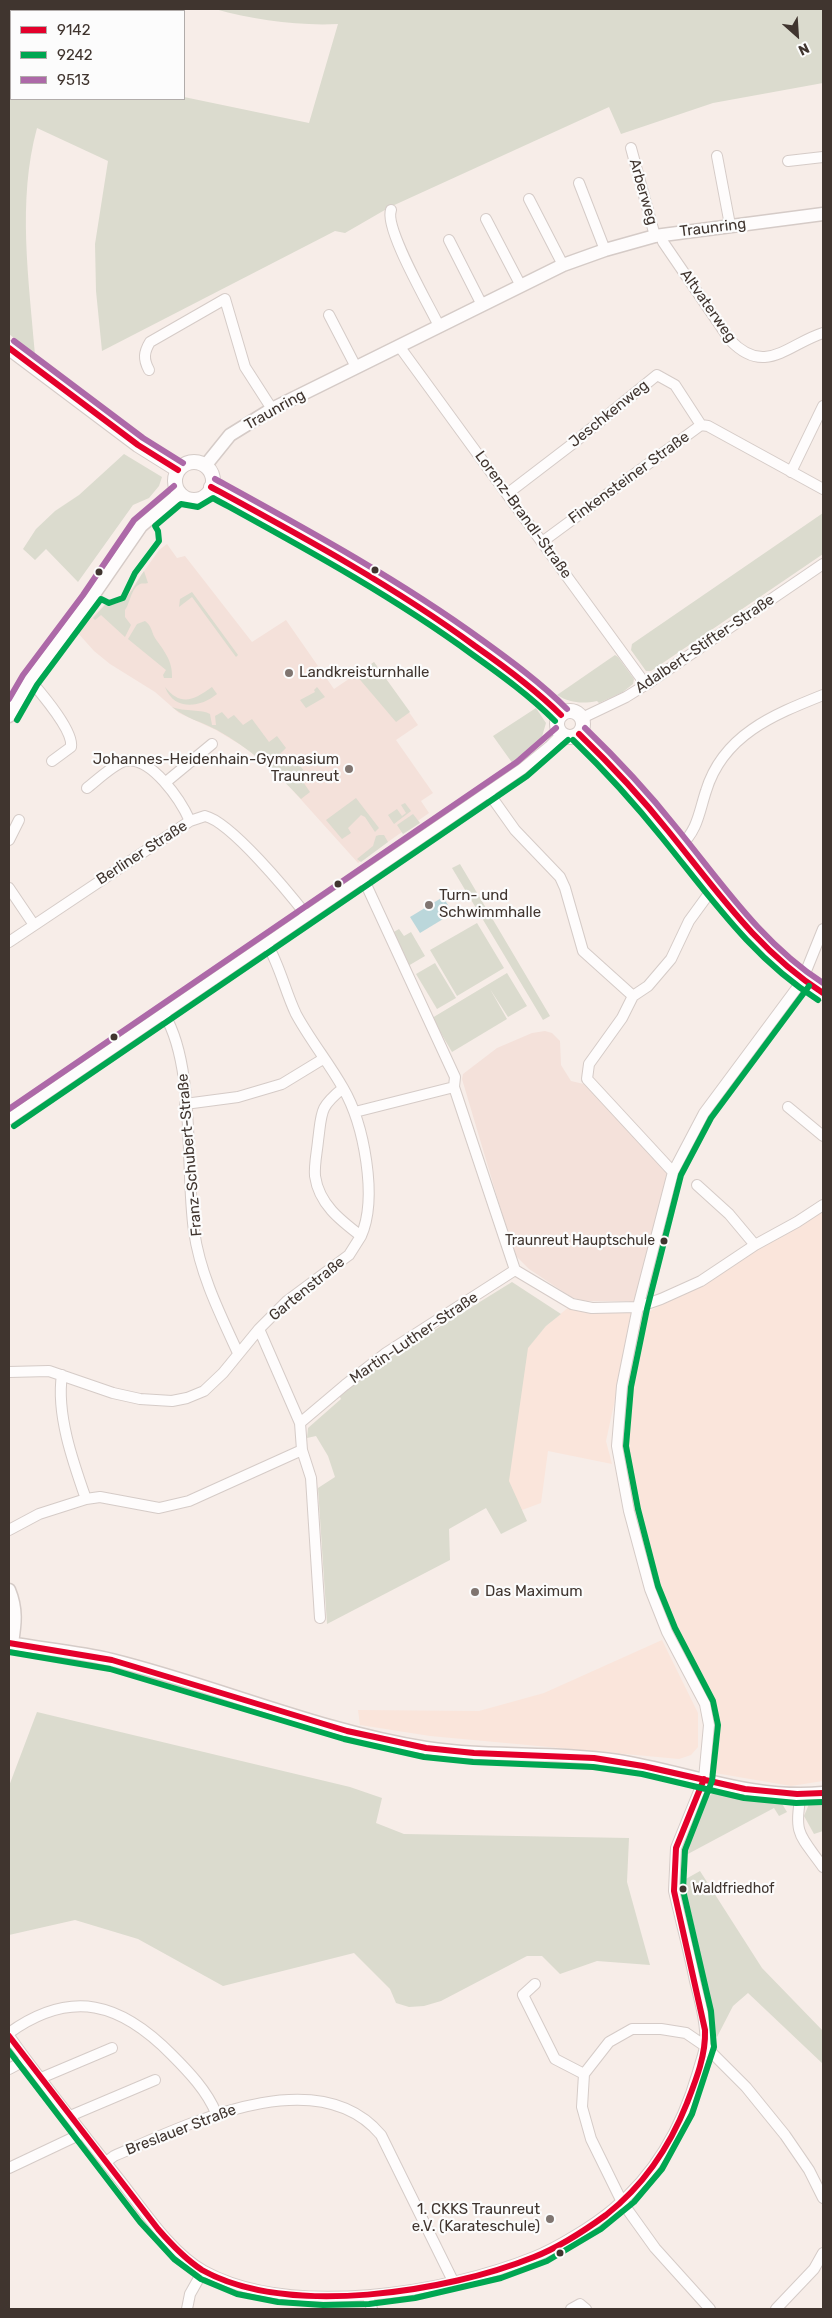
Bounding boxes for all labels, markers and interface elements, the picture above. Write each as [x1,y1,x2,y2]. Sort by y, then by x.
legend [10,10,185,100]
north arrow [772,10,822,60]
text: 9142 [57,21,90,39]
text: N [796,39,812,59]
text: 9242 [57,46,93,64]
text: 9513 [57,71,90,89]
street label: Arberweg [625,157,661,227]
street label: Traunring [679,215,747,241]
street label: Altvaterweg [676,266,740,346]
street label: Jeschkenweg [566,377,652,451]
street label: Traunring [241,386,309,434]
street label: Finkensteiner Straße [565,428,693,528]
street label: Lorenz-Brandl-Straße [471,448,575,582]
unlabelled marker [370,565,380,575]
unlabelled marker [94,567,104,577]
street label: Adalbert-Stifter-Straße [632,591,778,697]
place label: Landkreisturnhalle [299,664,429,682]
marker: Landkreisturnhalle [283,667,295,679]
place label: Johannes-Heidenhain-Gymnasium Traunreut [93,751,339,786]
marker: Johannes-Heidenhain-Gymnasium Traunreut [343,763,355,775]
street label: Berliner Straße [93,817,191,889]
unlabelled marker [333,879,343,889]
place label: Turn- und Schwimmhalle [439,887,541,922]
marker: Turn- und Schwimmhalle [423,899,435,911]
unlabelled marker [109,1032,119,1042]
street label: Franz-Schubert-Straße [174,1073,206,1237]
place label: Traunreut Hauptschule [505,1233,655,1249]
marker: Traunreut Hauptschule [659,1236,669,1246]
street label: Gartenstraße [266,1253,348,1325]
street label: Martin-Luther-Straße [347,1288,481,1388]
place label: Das Maximum [485,1583,583,1601]
marker: Das Maximum [469,1586,481,1598]
place label: Waldfriedhof [692,1881,774,1897]
marker: Waldfriedhof [678,1884,688,1894]
street label: Breslauer Straße [123,2101,239,2159]
place label: 1. CKKS Traunreut e.V. (Karateschule) [412,2201,540,2236]
marker: 1. CKKS Traunreut e.V. (Karateschule) [544,2213,556,2225]
unlabelled marker [555,2248,565,2258]

